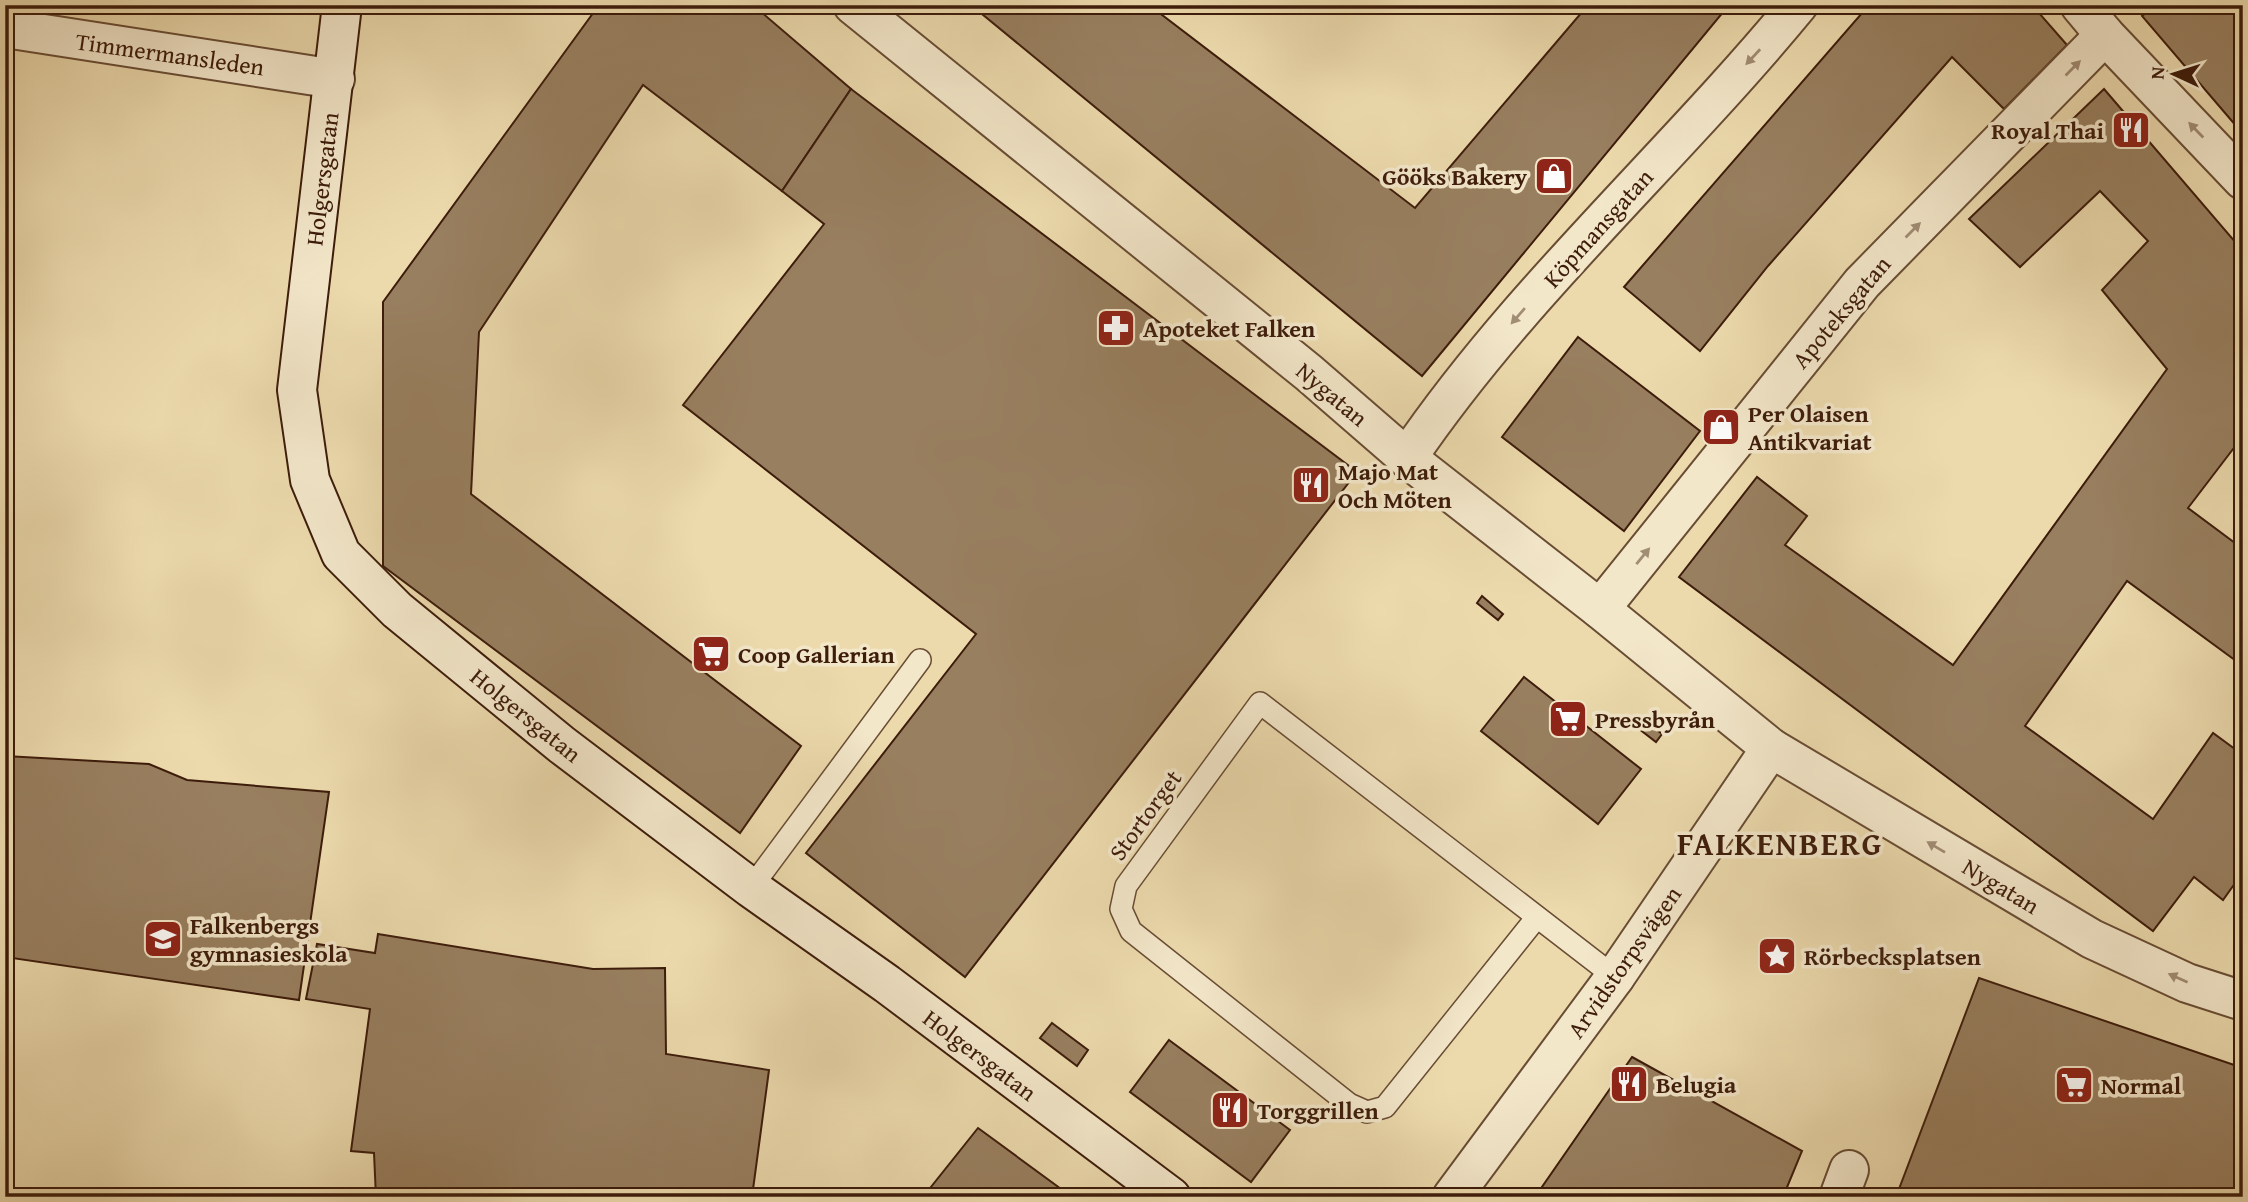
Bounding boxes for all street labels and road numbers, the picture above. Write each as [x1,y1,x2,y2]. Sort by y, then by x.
street label: Timmermansleden [73,23,267,85]
street label: Holgersgatan [296,110,348,248]
street label: Köpmansgatan [1535,160,1662,295]
street label: Apoteksgatan [1783,248,1899,376]
street label: Nygatan [1288,354,1376,435]
street label: Holgersgatan [463,659,590,771]
street label: Stortorget [1100,762,1190,868]
street label: Nygatan [1956,849,2047,923]
street label: Arvidstorpsvägen [1558,878,1690,1045]
street label: Holgersgatan [916,1001,1045,1110]

